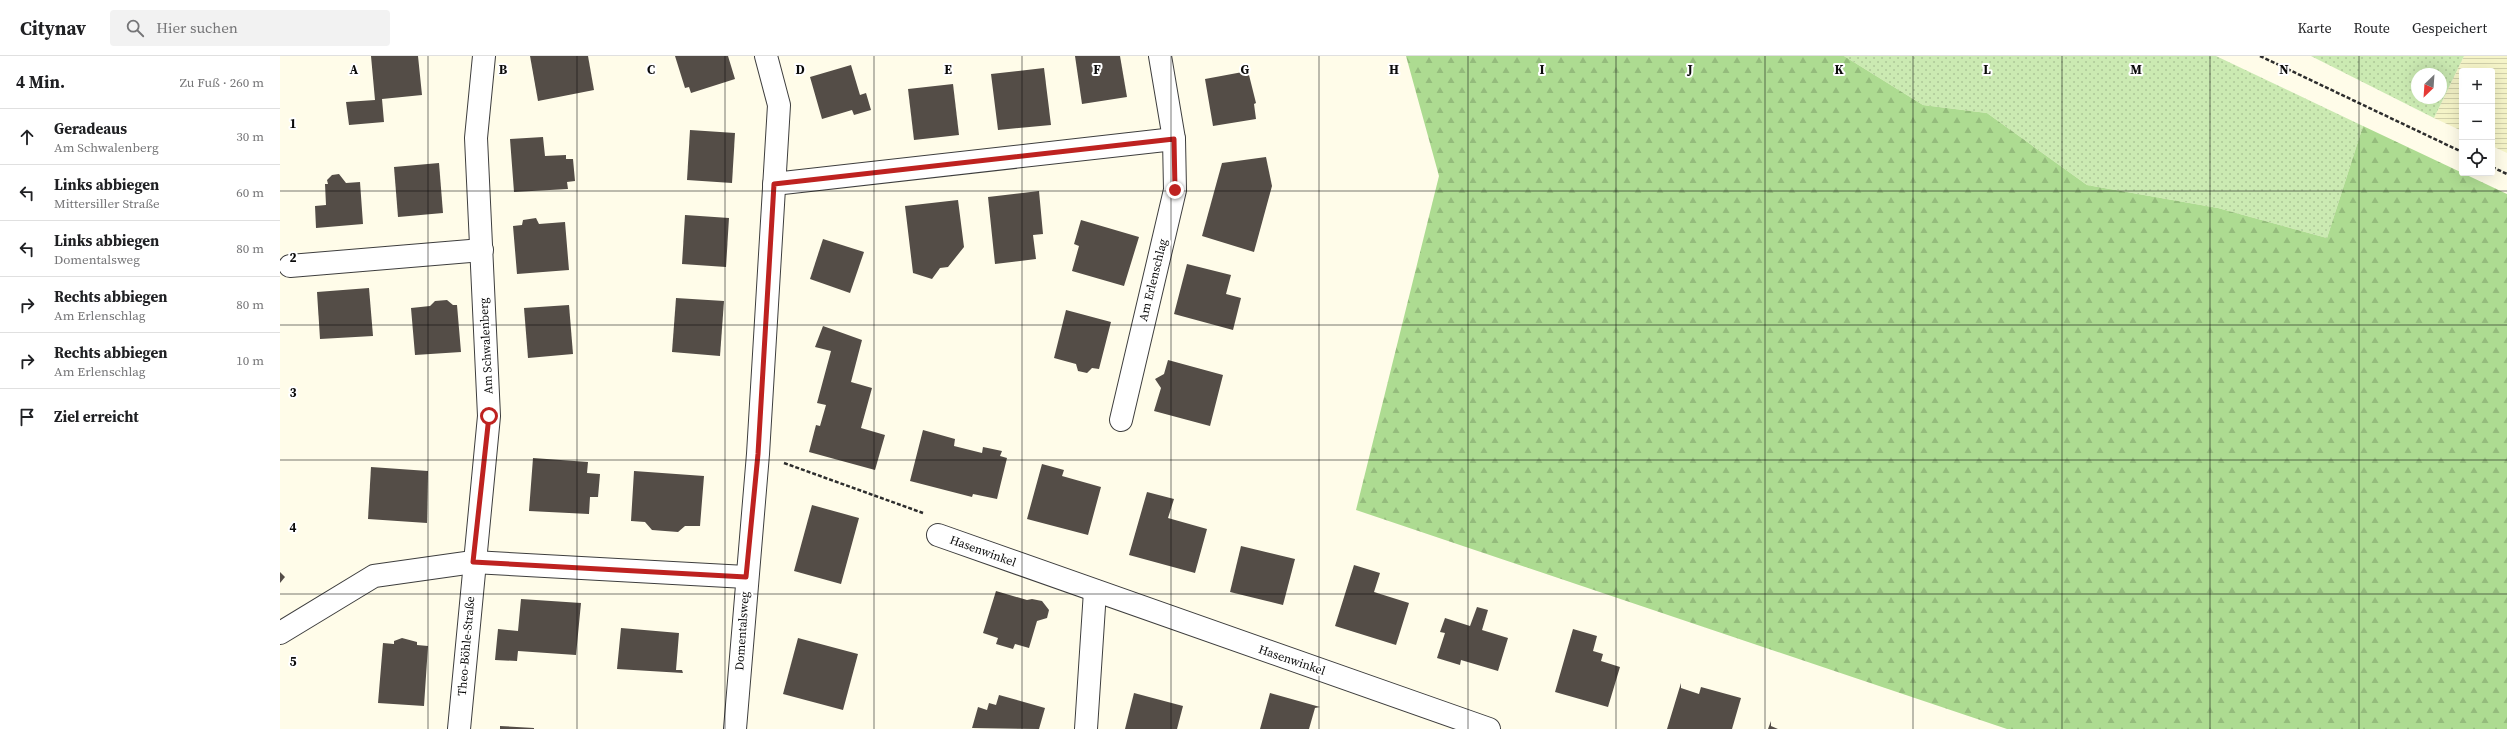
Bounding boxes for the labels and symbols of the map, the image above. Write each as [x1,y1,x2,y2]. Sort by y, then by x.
text: A [350,61,359,78]
text: B [499,61,508,78]
text: C [647,61,655,78]
text: D [795,61,805,78]
text: E [944,61,952,78]
text: F [1093,61,1101,78]
text: G [1241,61,1250,78]
text: H [1389,61,1399,78]
text: I [1539,61,1545,78]
text: J [1686,61,1693,78]
text: K [1834,61,1844,78]
text: L [1983,61,1991,78]
text: M [2130,61,2142,78]
text: N [2279,61,2289,78]
north arrow [2411,68,2447,104]
text: 1 [289,115,297,132]
route end [1166,181,1184,199]
street label: Am Erlenschlag [1135,237,1171,323]
text: 2 [289,249,297,266]
street label: Am Schwalenberg [475,297,497,395]
text: 3 [289,384,297,401]
route start [480,407,498,425]
text: 4 [289,519,297,536]
street label: Hasenwinkel [948,532,1019,571]
street label: Domentalsweg [731,591,753,671]
street label: Theo-Böhle-Straße [454,595,478,697]
street label: Hasenwinkel [1257,641,1328,679]
text: 5 [289,653,297,670]

